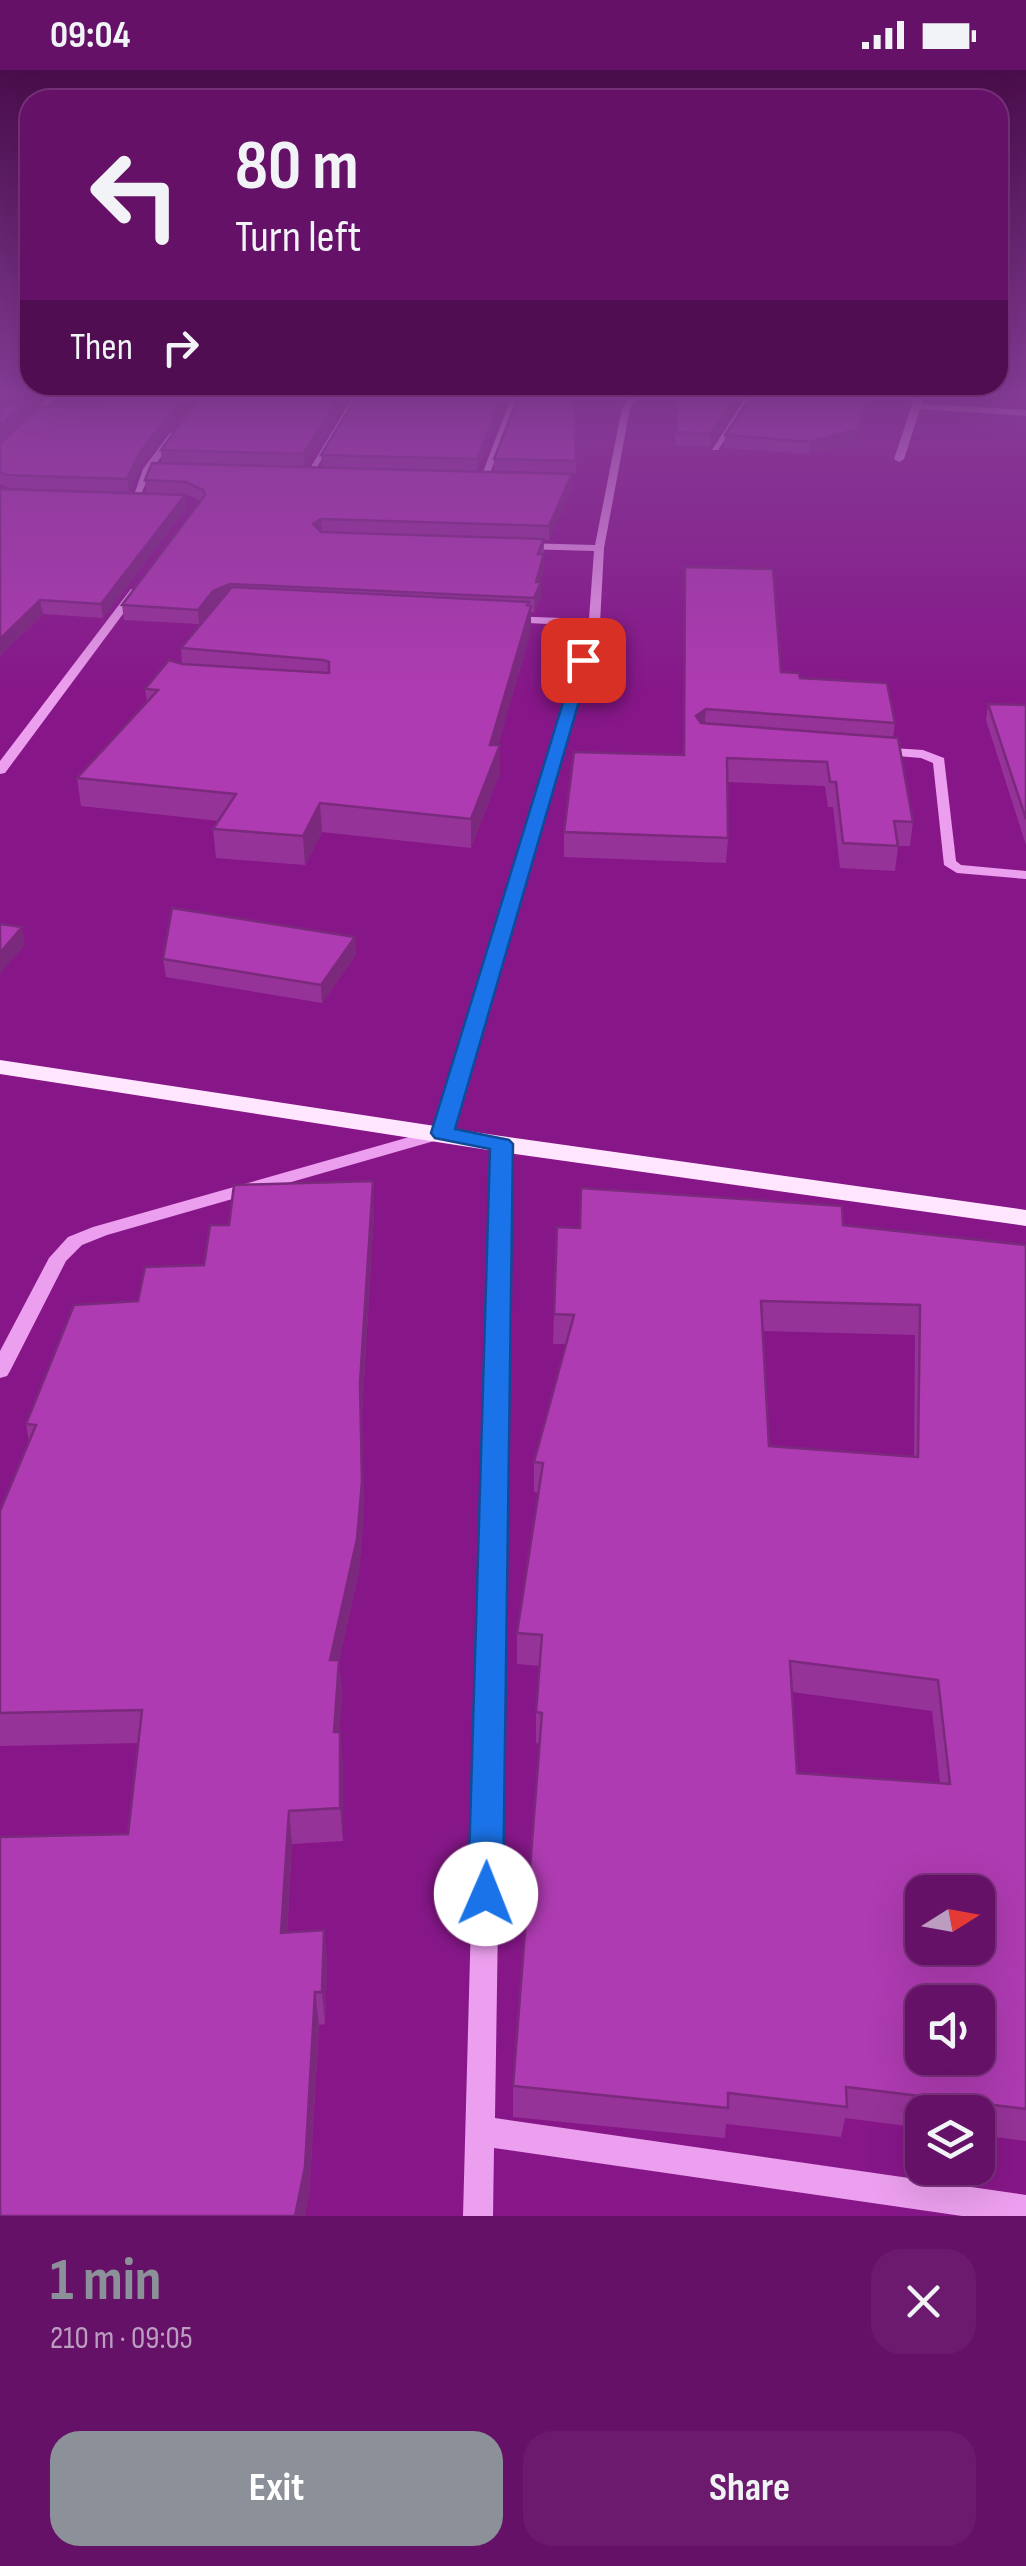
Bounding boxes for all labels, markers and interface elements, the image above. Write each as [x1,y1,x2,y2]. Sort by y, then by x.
text: 09:04 [50,13,130,58]
text: 80 m [235,125,359,209]
icon: left [70,130,200,260]
text: Turn left [235,210,361,265]
icon: right [153,320,208,375]
text: Then [70,325,133,370]
pin [541,618,626,703]
icon: arrive [556,633,611,688]
position arrow [434,1842,538,1946]
north arrow [905,1875,995,1965]
map controls [905,1875,995,2185]
button: sound [905,1985,995,2075]
button: layers [905,2095,995,2185]
text: 1 min [50,2245,162,2317]
button: close [871,2249,976,2354]
text: 210 m · 09:05 [50,2319,193,2358]
button: Exit [50,2431,503,2546]
button: Share [523,2431,976,2546]

